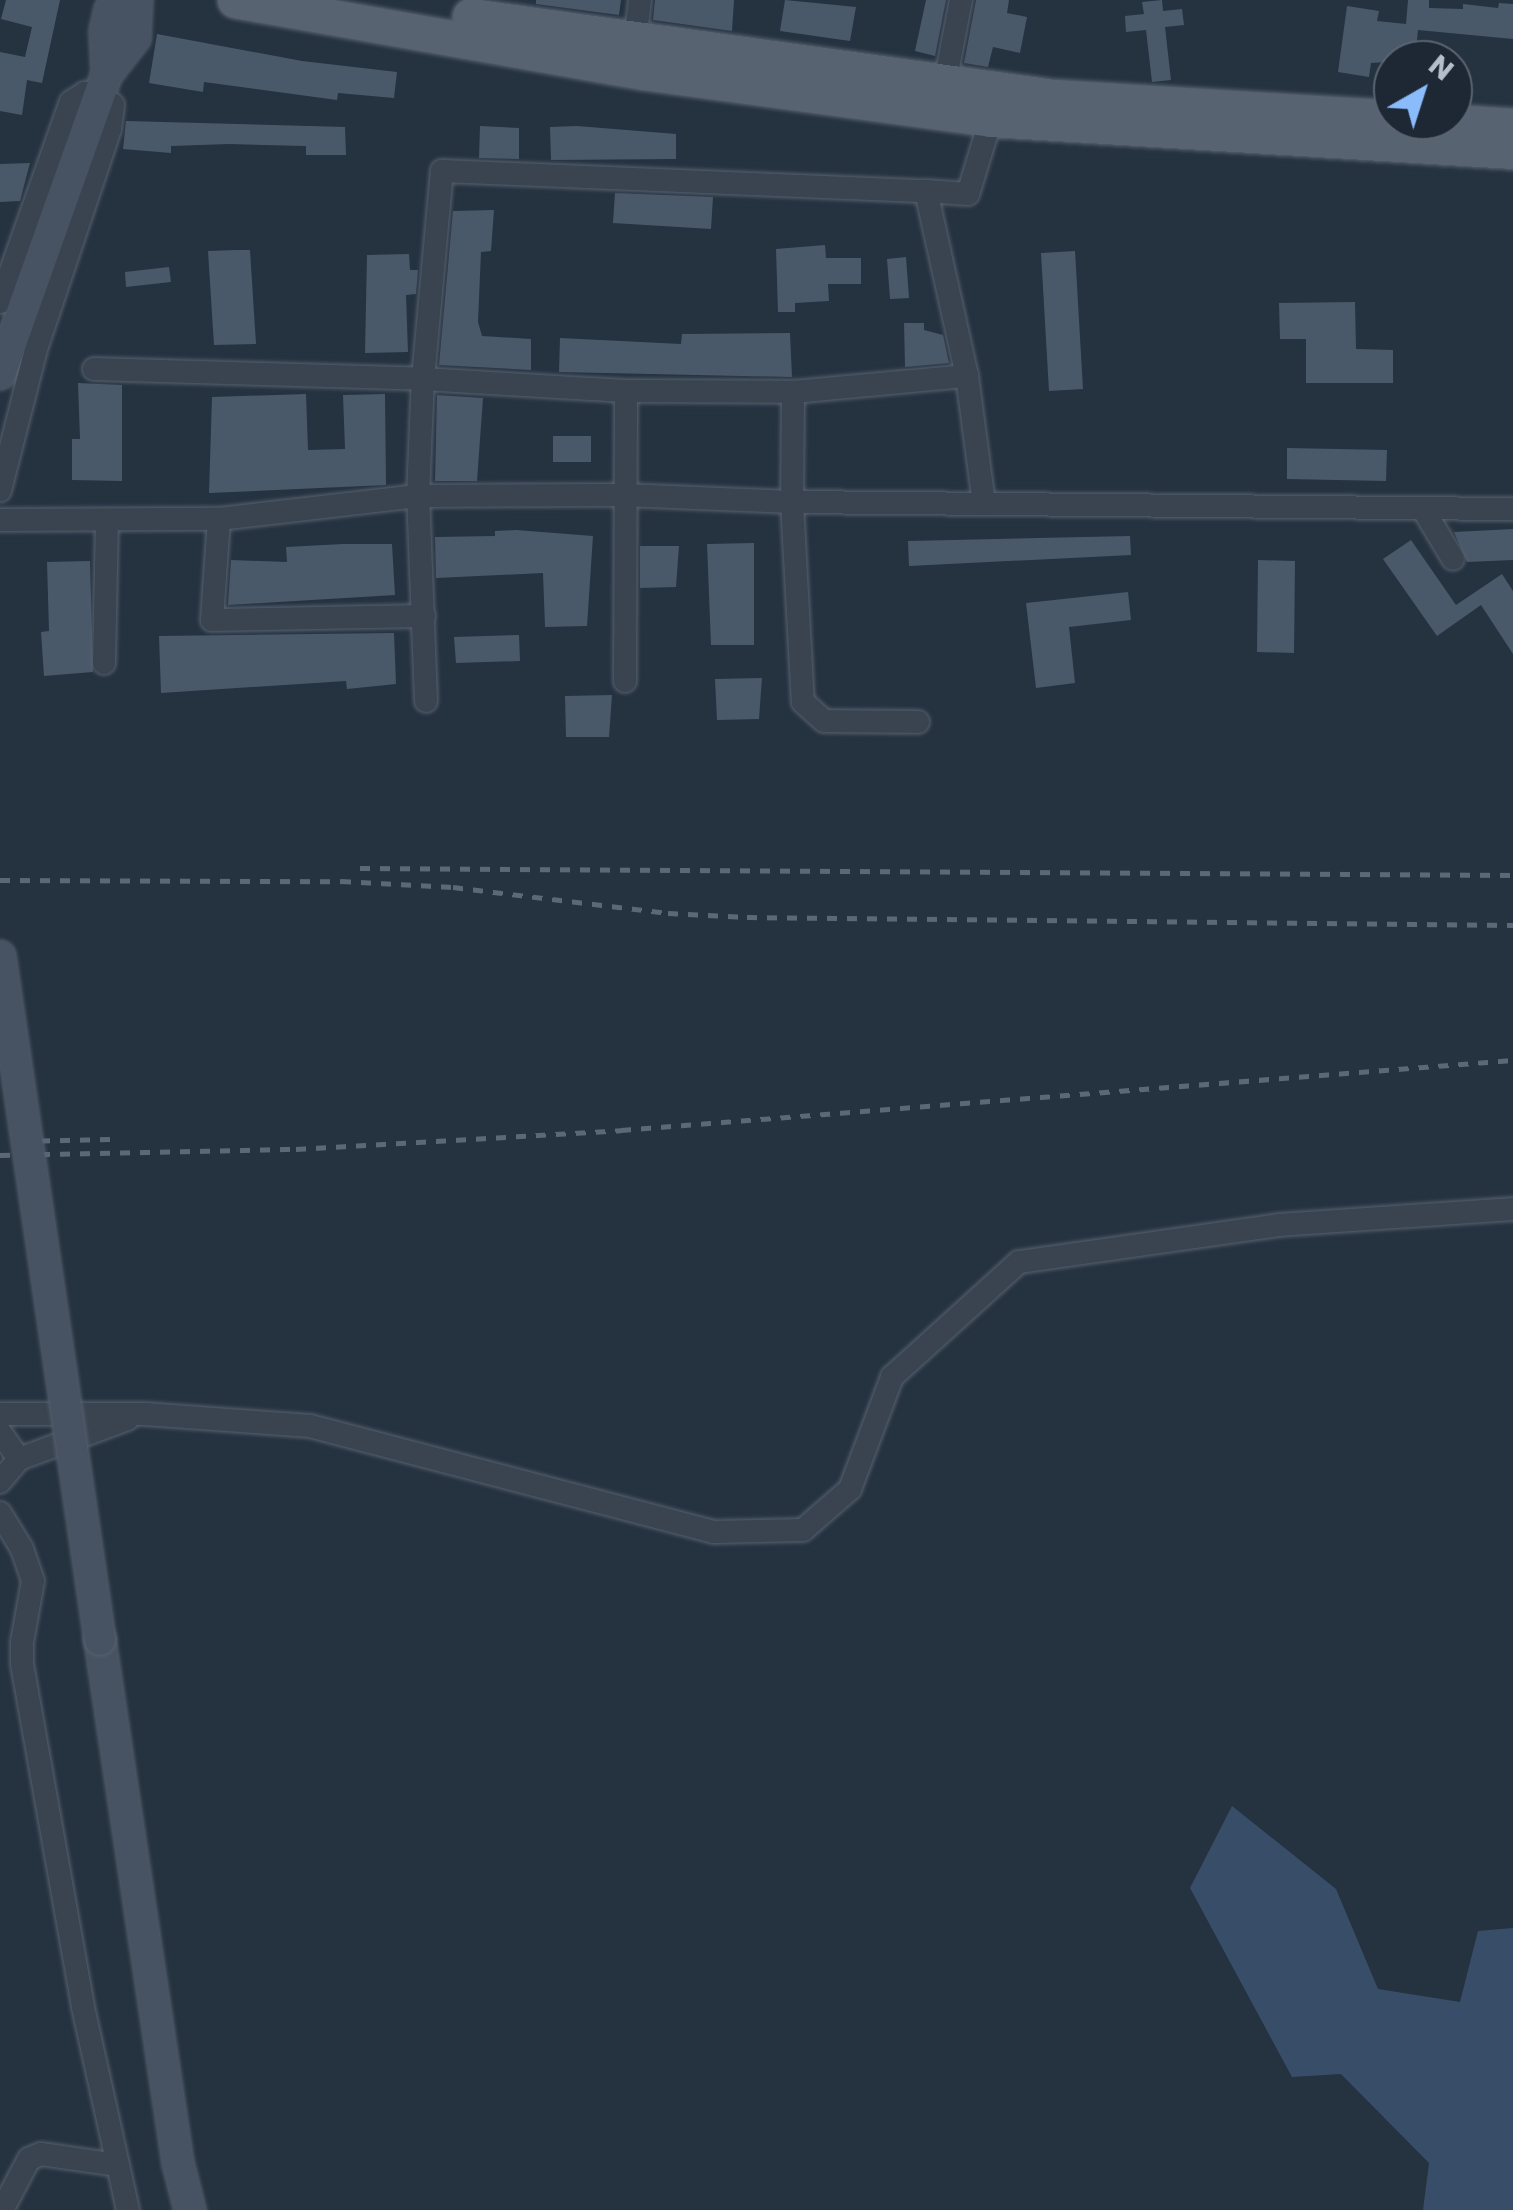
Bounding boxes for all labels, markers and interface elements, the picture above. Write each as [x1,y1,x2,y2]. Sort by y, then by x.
north arrow [1373,40,1473,140]
text: N [1420,46,1461,90]

